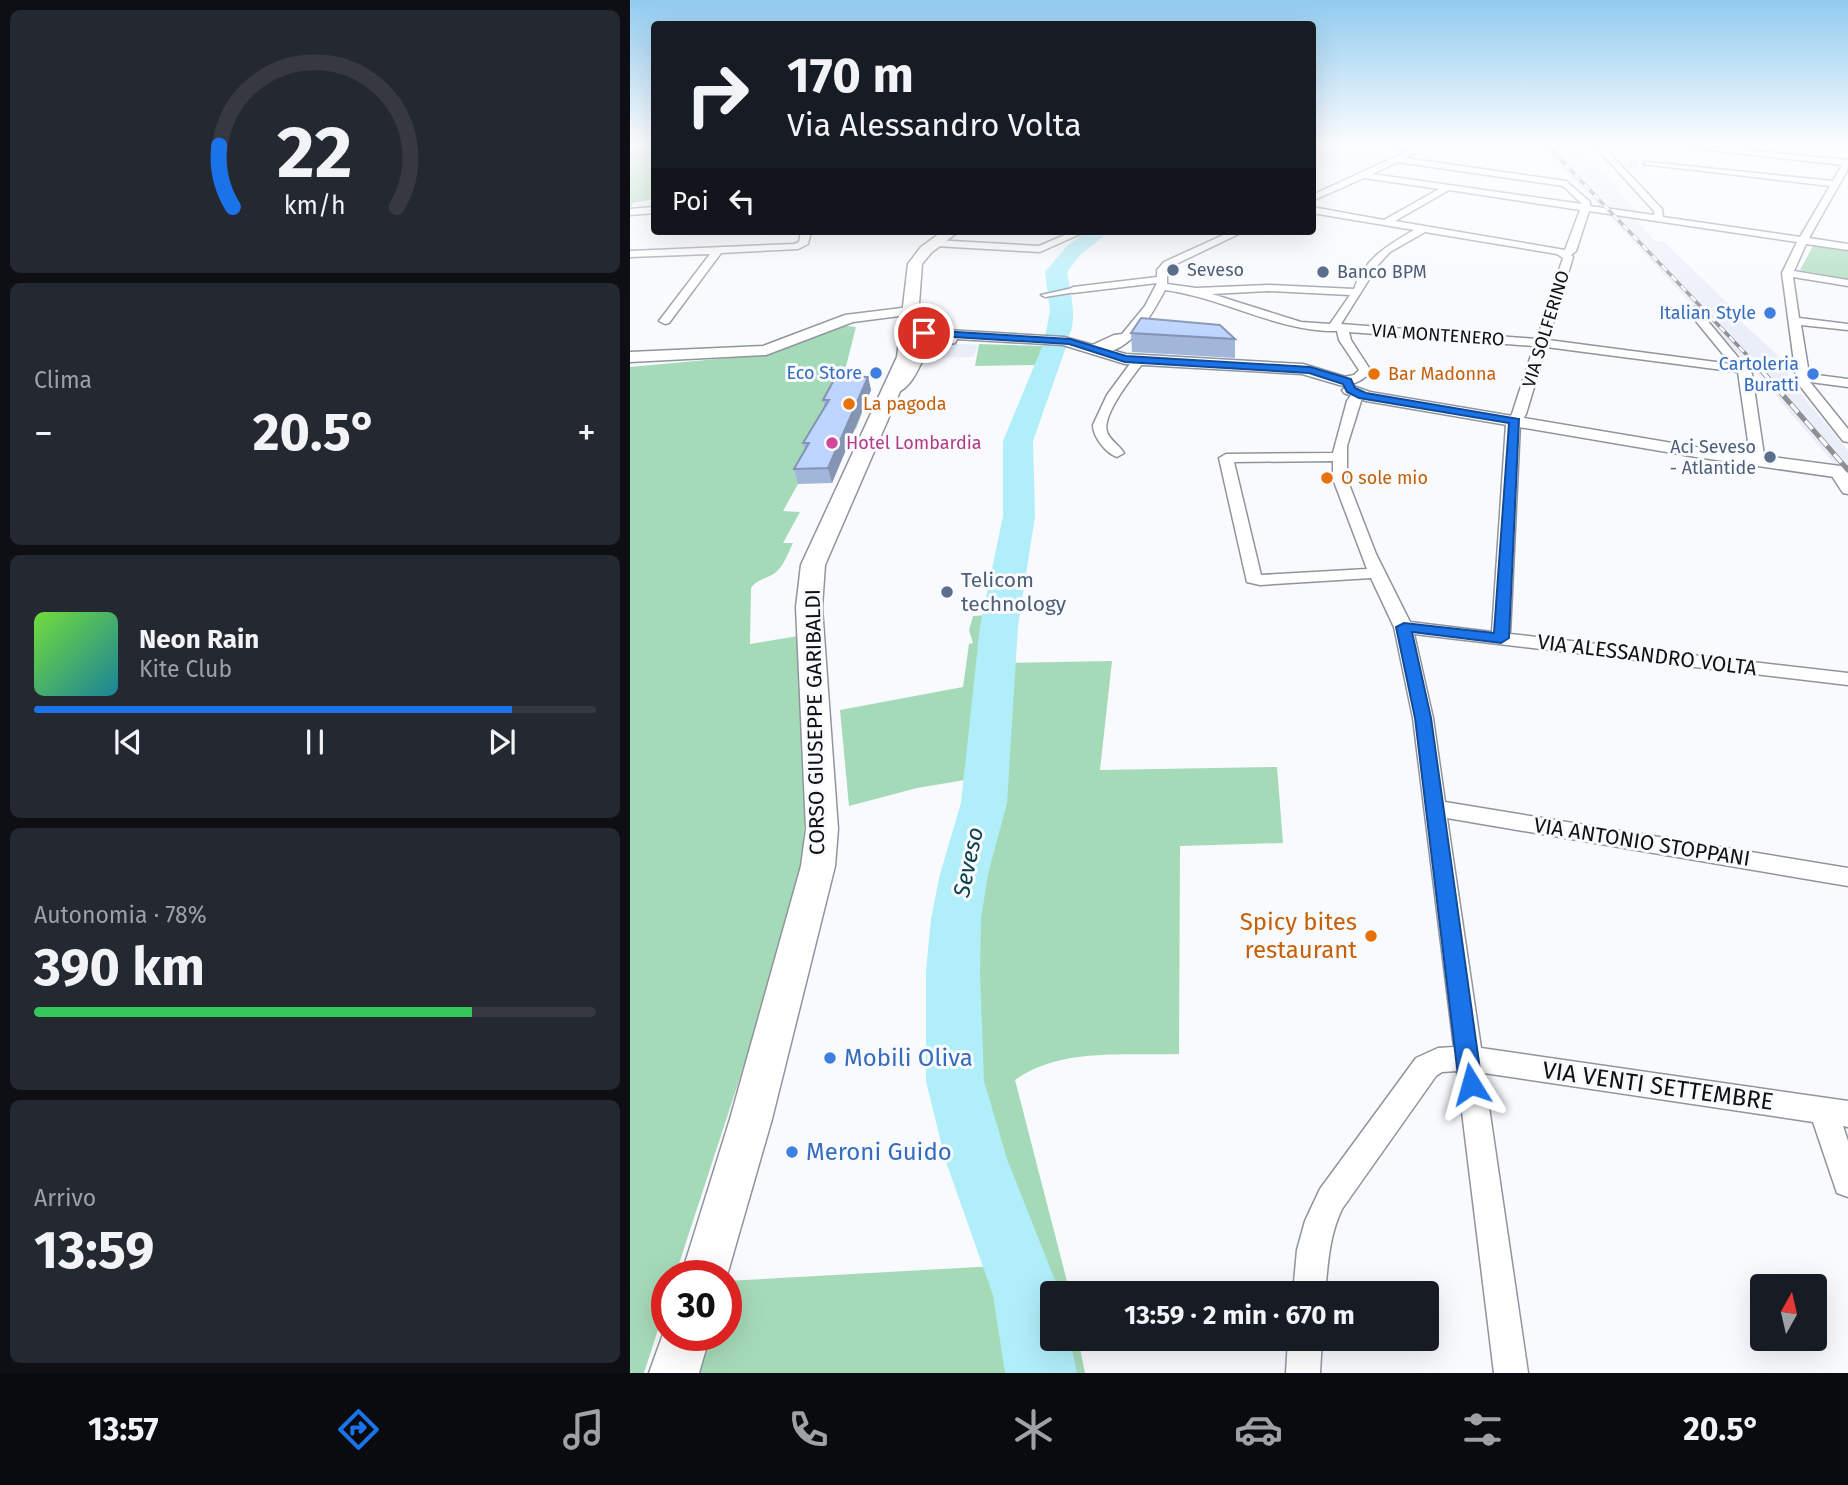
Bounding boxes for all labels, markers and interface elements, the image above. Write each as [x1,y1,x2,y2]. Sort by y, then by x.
text: 170 m [787,46,914,105]
icon: right [672,49,763,140]
text: Via Alessandro Volta [787,106,1082,144]
text: 22 [277,110,353,197]
icon: left [723,182,761,220]
text: Poi [672,186,709,217]
text: km/h [284,191,346,221]
place label: Seveso [1187,259,1244,281]
place label: Banco BPM [1337,261,1427,283]
marker: Seveso [1165,262,1181,278]
marker: Banco BPM [1315,264,1331,280]
street label: VIA SOLFERINO [1518,268,1574,390]
place label: Italian Style [1659,302,1756,324]
pin [894,303,954,363]
marker: Italian Style [1762,305,1778,321]
icon: arrive [905,314,943,352]
street label: VIA MONTENERO [1371,319,1505,351]
place label: Cartoleria Buratti [1719,353,1799,396]
place label: Eco Store [786,362,862,384]
place label: Bar Madonna [1388,363,1496,385]
marker: Eco Store [868,365,884,381]
text: Clima [34,366,92,394]
marker: Bar Madonna [1366,366,1382,382]
marker: Cartoleria Buratti [1805,366,1821,382]
place label: La pagoda [863,393,947,415]
marker: La pagoda [841,396,857,412]
text: 20.5° [253,401,377,464]
text: − [34,410,53,456]
text: + [577,410,596,456]
place label: Hotel Lombardia [846,432,982,454]
marker: Hotel Lombardia [824,435,840,451]
place label: Aci Seveso - Atlantide [1670,436,1756,479]
marker: Aci Seveso - Atlantide [1762,449,1778,465]
place label: O sole mio [1341,467,1428,489]
marker: O sole mio [1319,470,1335,486]
place label: Telicom technology [961,567,1067,617]
marker: Telicom technology [939,584,955,600]
street label: CORSO GIUSEPPE GARIBALDI [800,589,830,855]
text: Neon Rain [139,624,259,655]
street label: VIA ALESSANDRO VOLTA [1536,629,1758,681]
text: Kite Club [139,655,232,683]
icon: previous [109,723,147,761]
icon: pause [296,723,334,761]
icon: next [483,723,521,761]
street label: VIA ANTONIO STOPPANI [1532,812,1752,872]
water label: Seveso [947,824,989,901]
text: Autonomia · 78% [34,901,207,929]
place label: Spicy bites restaurant [1240,908,1357,964]
marker: Spicy bites restaurant [1363,928,1379,944]
text: 390 km [34,936,205,999]
place label: Mobili Oliva [844,1044,973,1072]
position arrow [1434,1047,1508,1121]
marker: Mobili Oliva [822,1050,838,1066]
street label: VIA VENTI SETTEMBRE [1541,1056,1775,1116]
place label: Meroni Guido [806,1138,952,1166]
marker: Meroni Guido [784,1144,800,1160]
text: Arrivo [34,1184,96,1212]
text: 13:59 [34,1219,154,1282]
speed limit sign: 30 [651,1260,742,1351]
north arrow [1750,1274,1827,1351]
map controls [1750,1274,1827,1351]
text: 13:59 · 2 min · 670 m [1124,1300,1355,1331]
icon: directions [334,1405,383,1454]
icon: music [559,1405,608,1454]
icon: phone [784,1405,833,1454]
icon: climate [1009,1405,1058,1454]
icon: car [1234,1405,1283,1454]
icon: filters [1458,1405,1507,1454]
text: 13:57 [88,1410,159,1448]
text: 20.5° [1683,1410,1760,1448]

